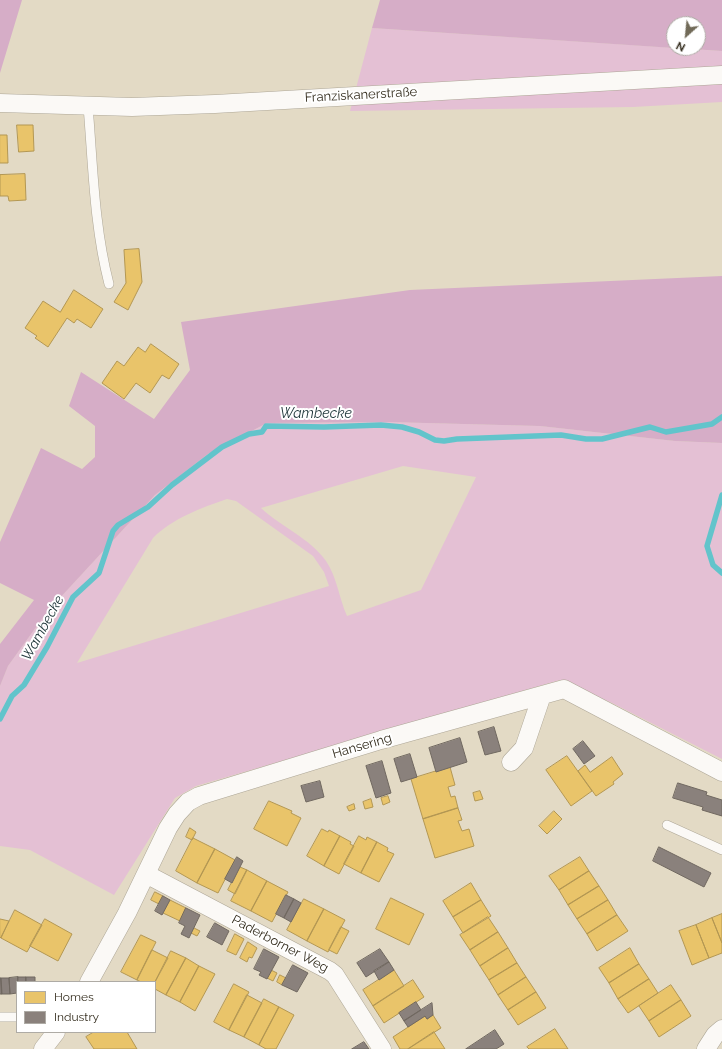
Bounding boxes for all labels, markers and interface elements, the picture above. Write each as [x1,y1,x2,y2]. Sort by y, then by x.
north arrow [666,16,706,56]
text: N [674,39,687,54]
street label: Franziskanerstraße [304,84,418,106]
water label: Wambecke [280,406,352,422]
water label: Wambecke [18,593,68,663]
street label: Hansering [330,730,394,762]
street label: Paderborner Weg [229,912,331,976]
legend [16,981,156,1033]
text: Homes [54,990,94,1004]
text: Industry [54,1010,99,1024]

